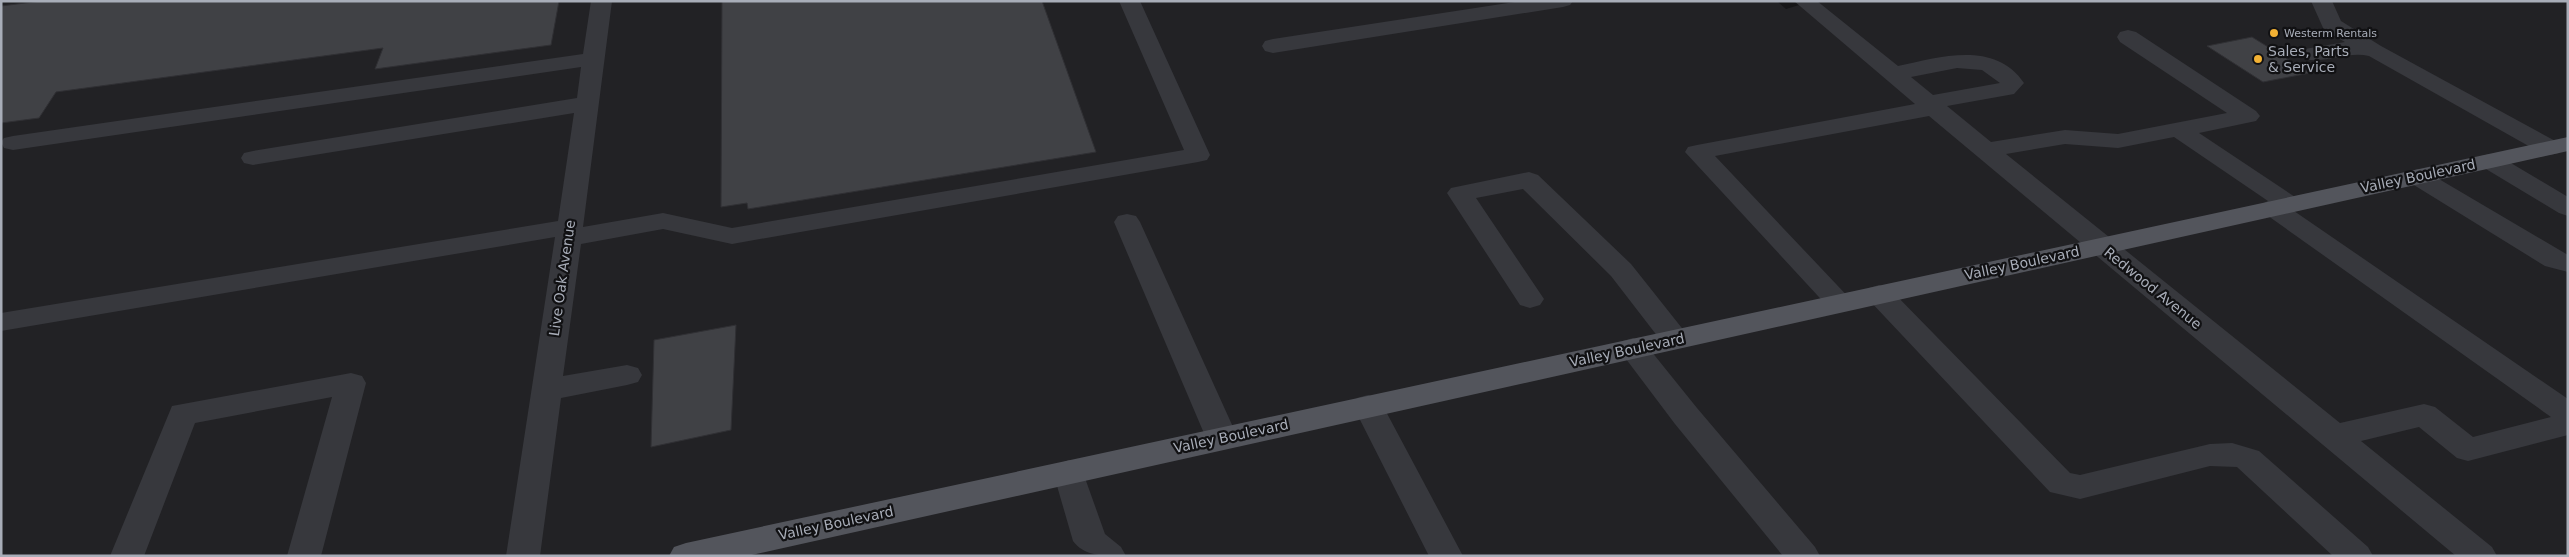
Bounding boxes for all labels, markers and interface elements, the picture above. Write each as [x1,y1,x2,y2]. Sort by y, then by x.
marker: Westerm Rentals [2268,27,2280,39]
place label: Westerm Rentals [2284,27,2377,40]
place label: Sales, Parts & Service [2268,43,2349,75]
marker: Sales, Parts & Service [2252,53,2264,65]
street label: Valley Boulevard [2359,156,2477,196]
street label: Live Oak Avenue [546,219,578,337]
street label: Valley Boulevard [1963,243,2081,283]
street label: Redwood Avenue [2101,244,2205,332]
street label: Valley Boulevard [1568,330,1686,370]
street label: Valley Boulevard [1172,416,1290,456]
street label: Valley Boulevard [777,503,895,543]

